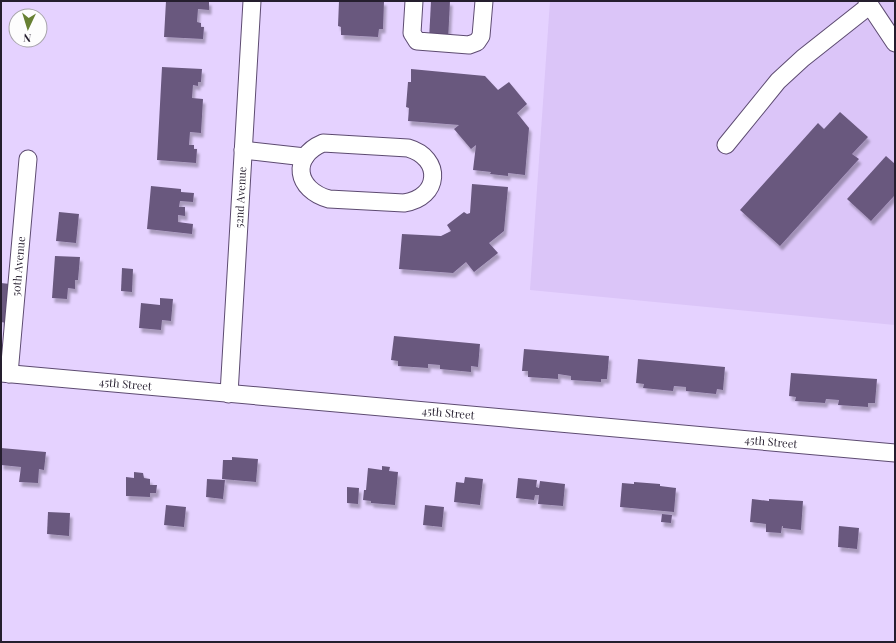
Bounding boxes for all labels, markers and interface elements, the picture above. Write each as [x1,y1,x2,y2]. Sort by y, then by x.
north arrow [8,8,48,48]
text: N [23,31,32,46]
street label: 52nd Avenue [231,166,249,228]
street label: 50th Avenue [8,235,28,297]
street label: 45th Street [99,374,153,393]
street label: 45th Street [421,403,475,422]
street label: 45th Street [744,432,798,451]

